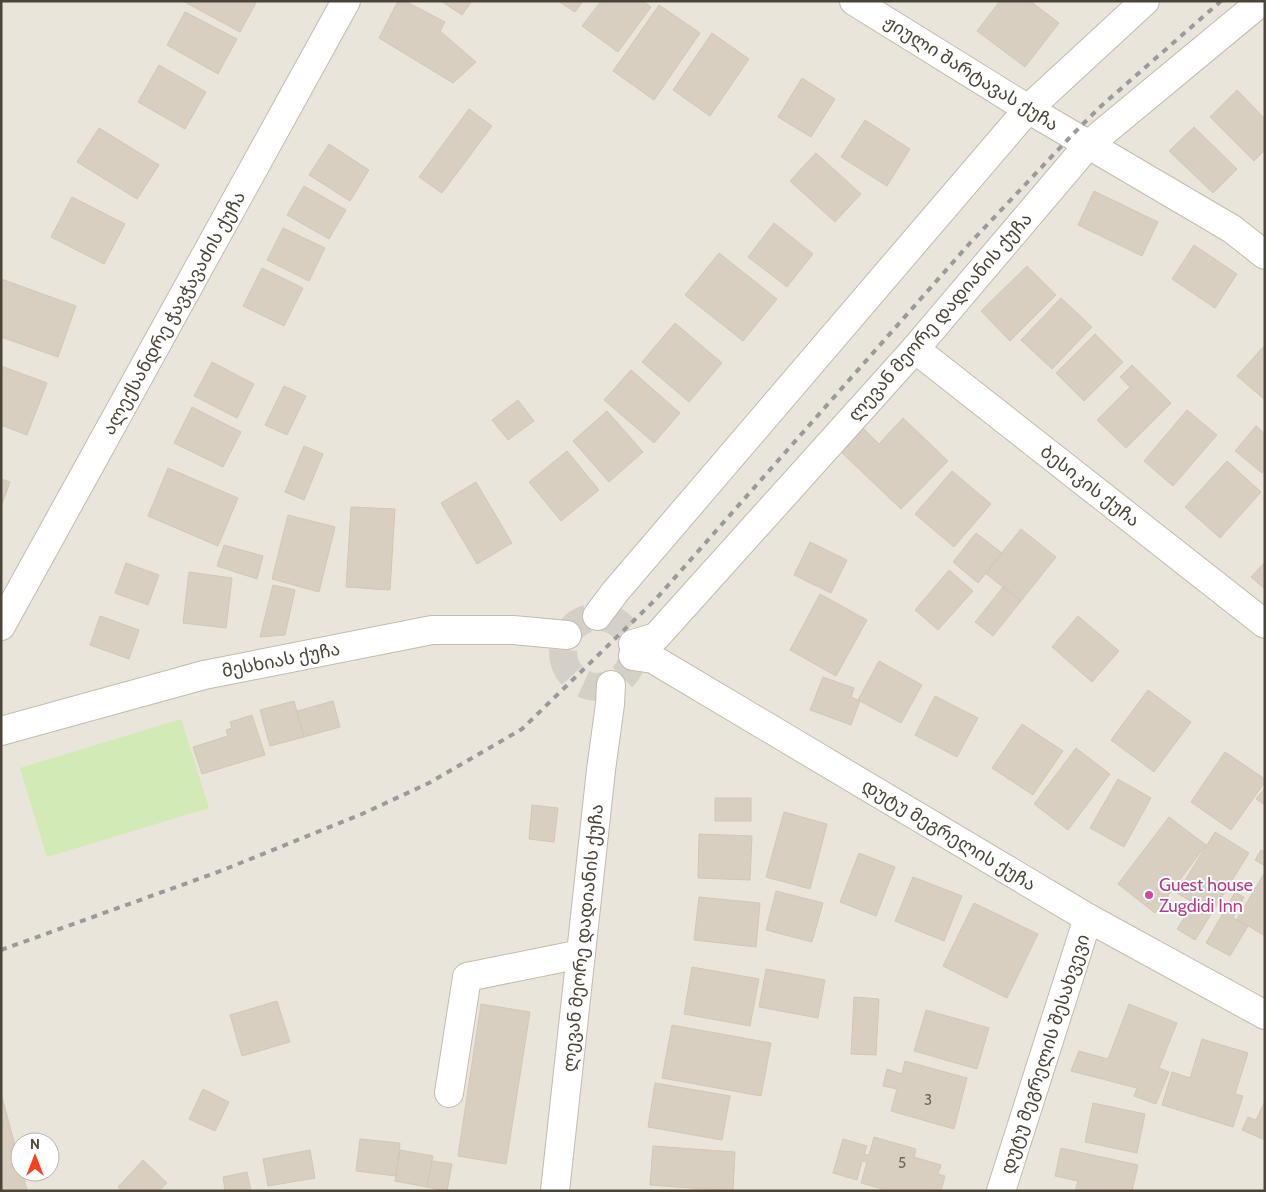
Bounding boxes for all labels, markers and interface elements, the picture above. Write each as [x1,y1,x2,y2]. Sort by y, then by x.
street label: ჟიული შარტავას ქუჩა [880,10,1062,136]
street label: ალექსანდრე ჭავჭავაძის ქუჩა [98,187,250,439]
street label: ლევან მეორე დადიანის ქუჩა [843,208,1037,426]
street label: ბესიკის ქუჩა [1036,440,1144,532]
street label: მესხიას ქუჩა [220,638,342,682]
street label: დუტუ მეგრელის ქუჩა [858,774,1040,896]
street label: ლევან მეორე დადიანის ქუჩა [558,803,608,1073]
place label: Guest house Zugdidi Inn [1159,874,1253,917]
marker: Guest house Zugdidi Inn [1143,889,1155,901]
street label: დუტუ მეგრელის შესახვევი [996,931,1094,1177]
house number: 3 [924,1091,932,1109]
north arrow [10,1132,60,1182]
text: N [30,1135,40,1153]
house number: 5 [898,1154,906,1172]

